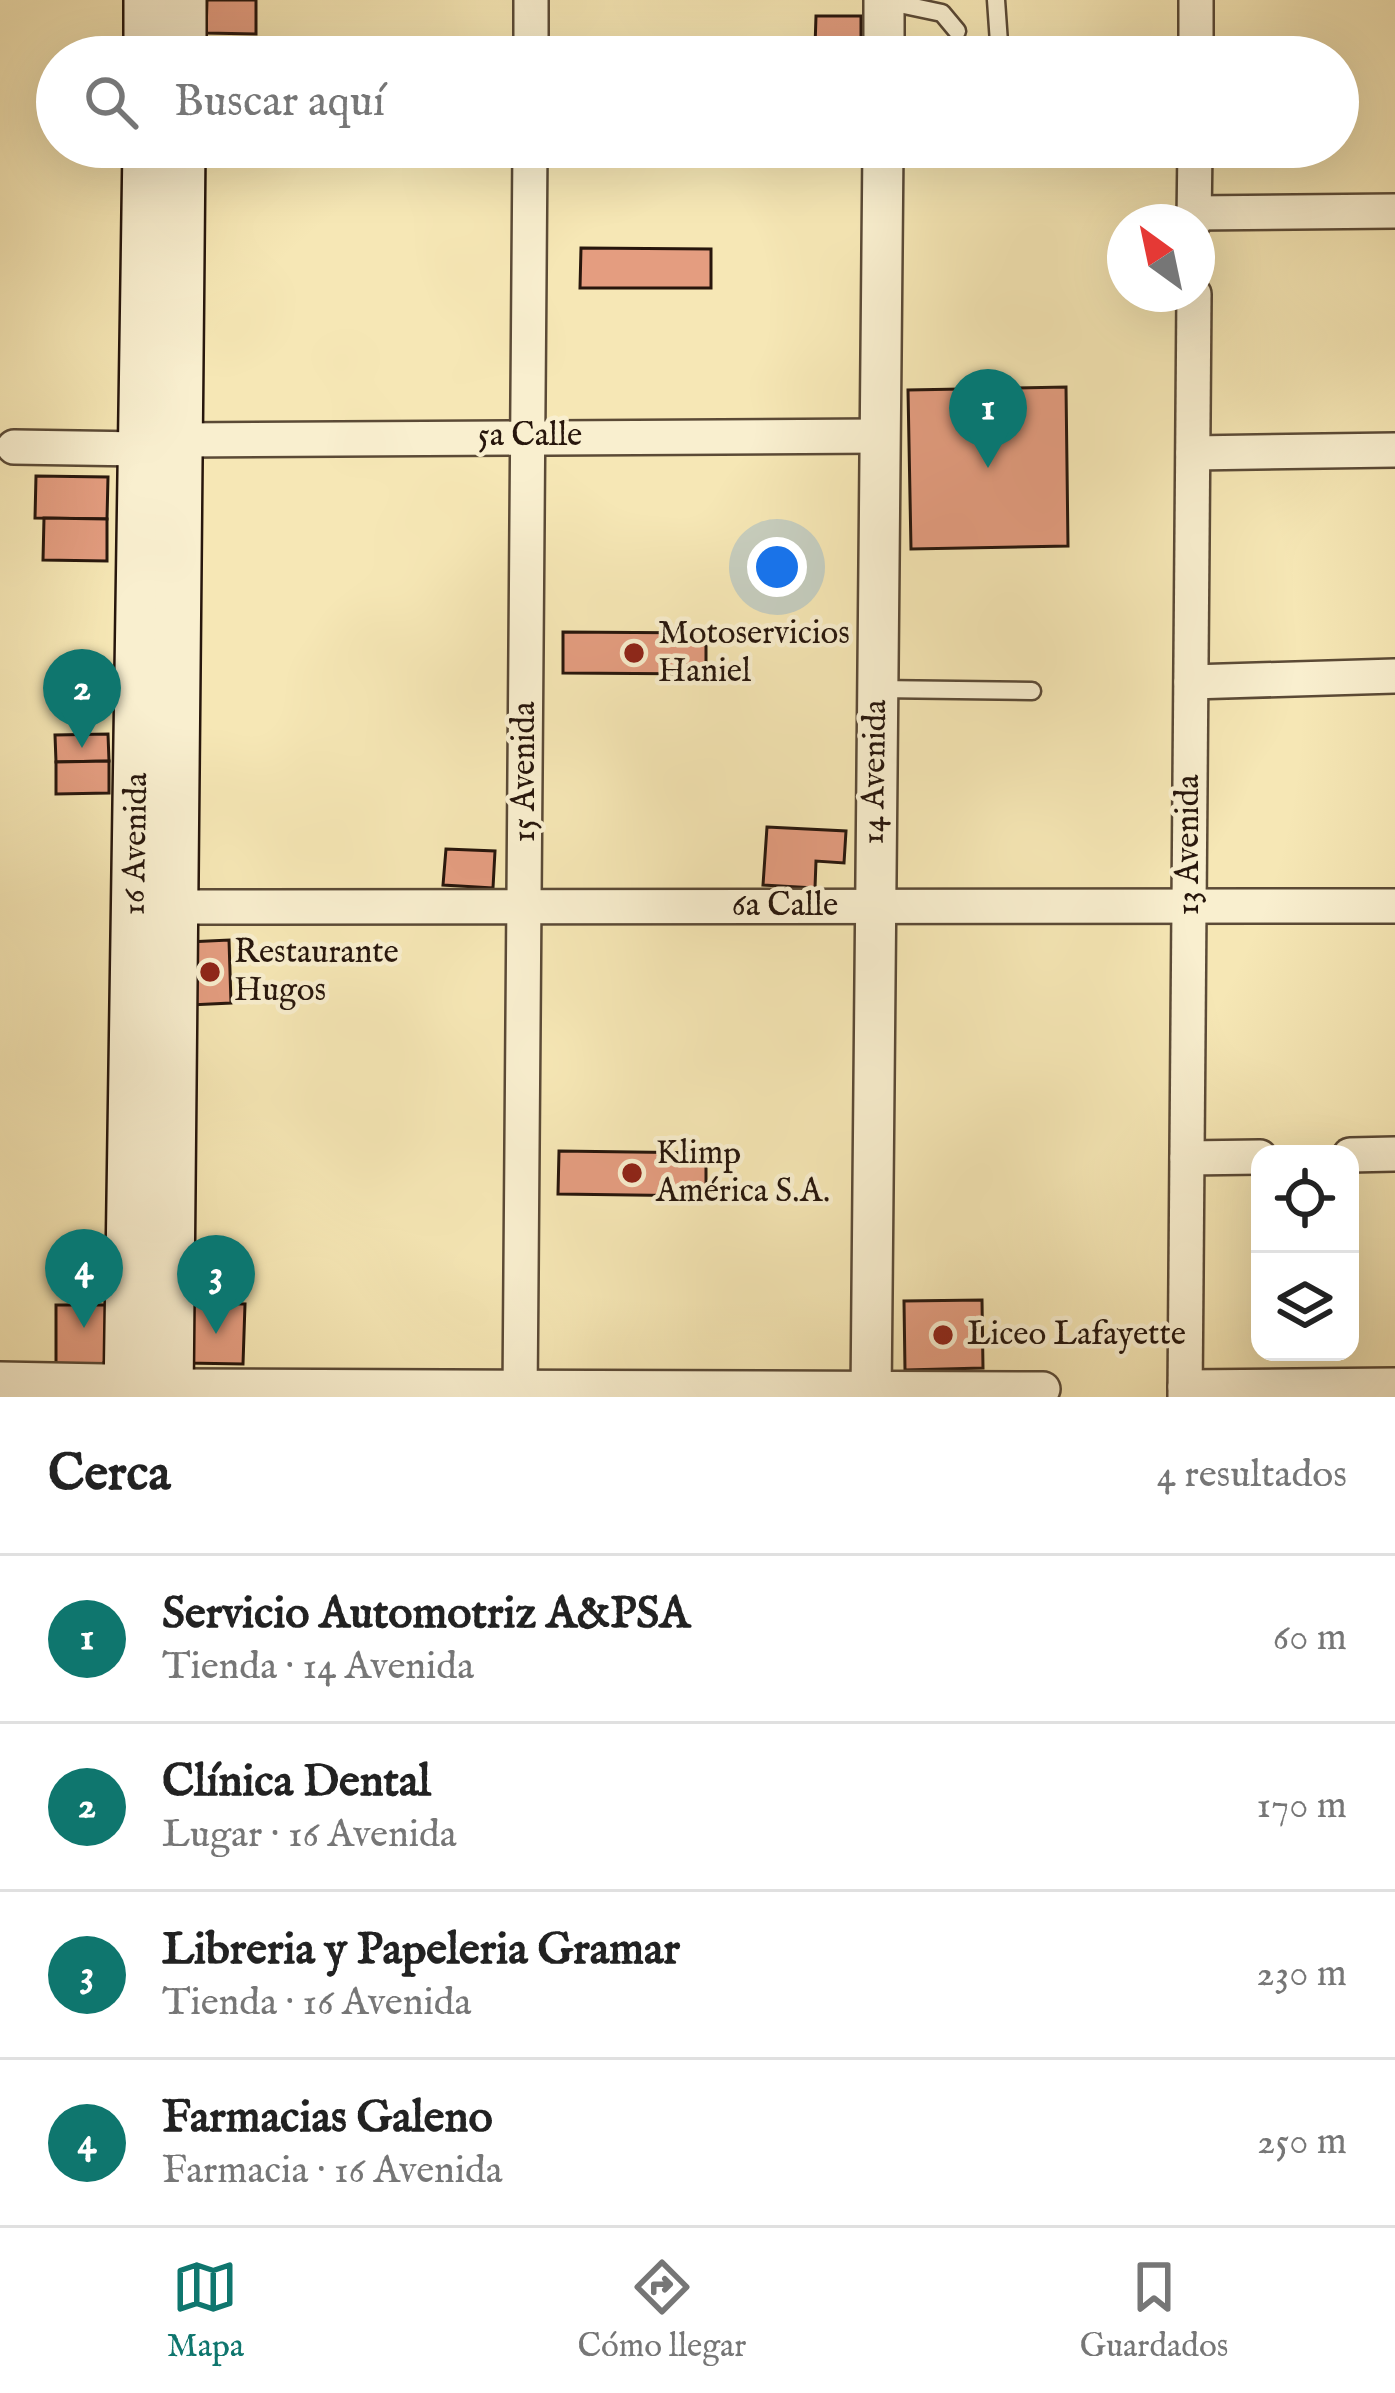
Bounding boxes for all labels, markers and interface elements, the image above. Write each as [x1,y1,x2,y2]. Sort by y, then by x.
search box [36,36,1359,168]
icon: search [78,69,144,135]
text: Buscar aquí [174,74,385,131]
north arrow [1107,204,1215,312]
pin: 1 [949,369,1027,468]
street label: 5a Calle [478,415,582,457]
your location [747,537,807,597]
place label: Motoservicios Haniel [658,613,850,693]
marker: Motoservicios Haniel [621,640,647,666]
pin: 2 [43,649,121,748]
street label: 14 Avenida [853,698,897,845]
street label: 15 Avenida [504,701,546,842]
street label: 16 Avenida [114,772,158,916]
street label: 13 Avenida [1168,774,1210,916]
street label: 6a Calle [732,885,838,927]
place label: Restaurante Hugos [234,932,399,1012]
marker: Restaurante Hugos [197,959,223,985]
place label: Klimp América S.A. [655,1133,830,1213]
map controls [1251,1145,1359,1361]
button: locate [1251,1145,1359,1253]
marker: Klimp América S.A. [619,1160,645,1186]
pin: 4 [45,1229,123,1328]
pin: 3 [177,1235,255,1334]
button: layers [1251,1253,1359,1361]
place label: Liceo Lafayette [967,1314,1186,1356]
marker: Liceo Lafayette [930,1322,956,1348]
text: Cerca [48,1443,171,1508]
text: 4 resultados [1157,1451,1347,1500]
text: Servicio Automotriz A&PSA [162,1586,690,1643]
text: 1 [80,1614,94,1663]
text: 60 m [1273,1614,1347,1663]
text: Tienda · 14 Avenida [162,1643,474,1692]
text: Clínica Dental [162,1754,431,1811]
text: 2 [78,1782,96,1831]
text: 170 m [1256,1782,1347,1831]
text: Lugar · 16 Avenida [162,1811,457,1860]
text: Libreria y Papeleria Gramar [162,1922,680,1979]
text: 3 [80,1950,94,1999]
text: 230 m [1256,1950,1347,1999]
text: Tienda · 16 Avenida [162,1979,471,2028]
text: Farmacias Galeno [162,2090,493,2147]
text: 4 [77,2118,97,2167]
text: 250 m [1257,2118,1347,2167]
text: Farmacia · 16 Avenida [162,2147,503,2196]
tab: Mapa [167,2254,244,2368]
tab: Cómo llegar [577,2254,746,2368]
tab: Guardados [1080,2254,1228,2368]

